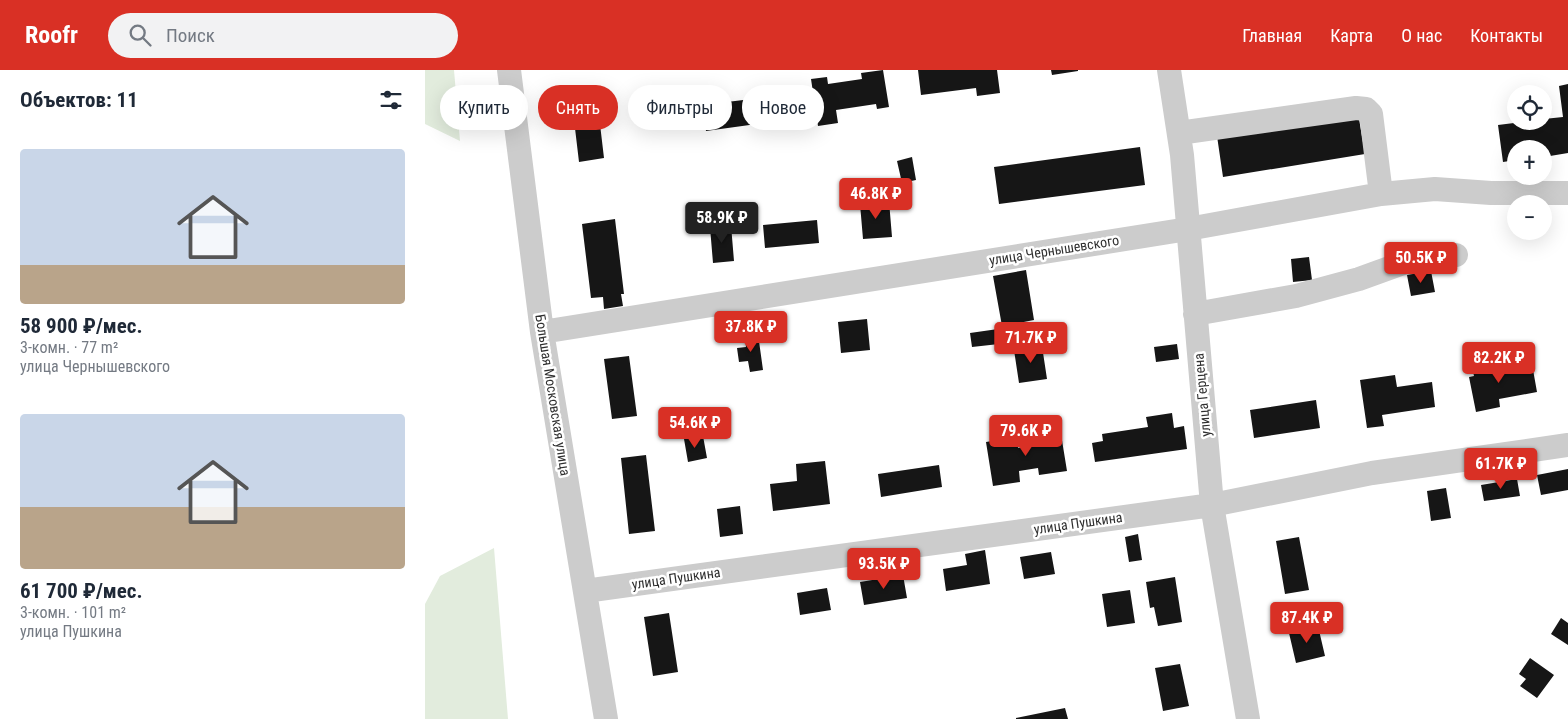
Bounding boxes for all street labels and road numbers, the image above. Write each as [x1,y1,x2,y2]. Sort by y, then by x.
street label: улица Чернышевского [988,232,1120,268]
street label: Большая Московская улица [532,313,574,477]
street label: улица Герцена [1190,353,1214,437]
street label: улица Пушкина [1033,509,1123,537]
street label: улица Пушкина [631,564,721,592]

